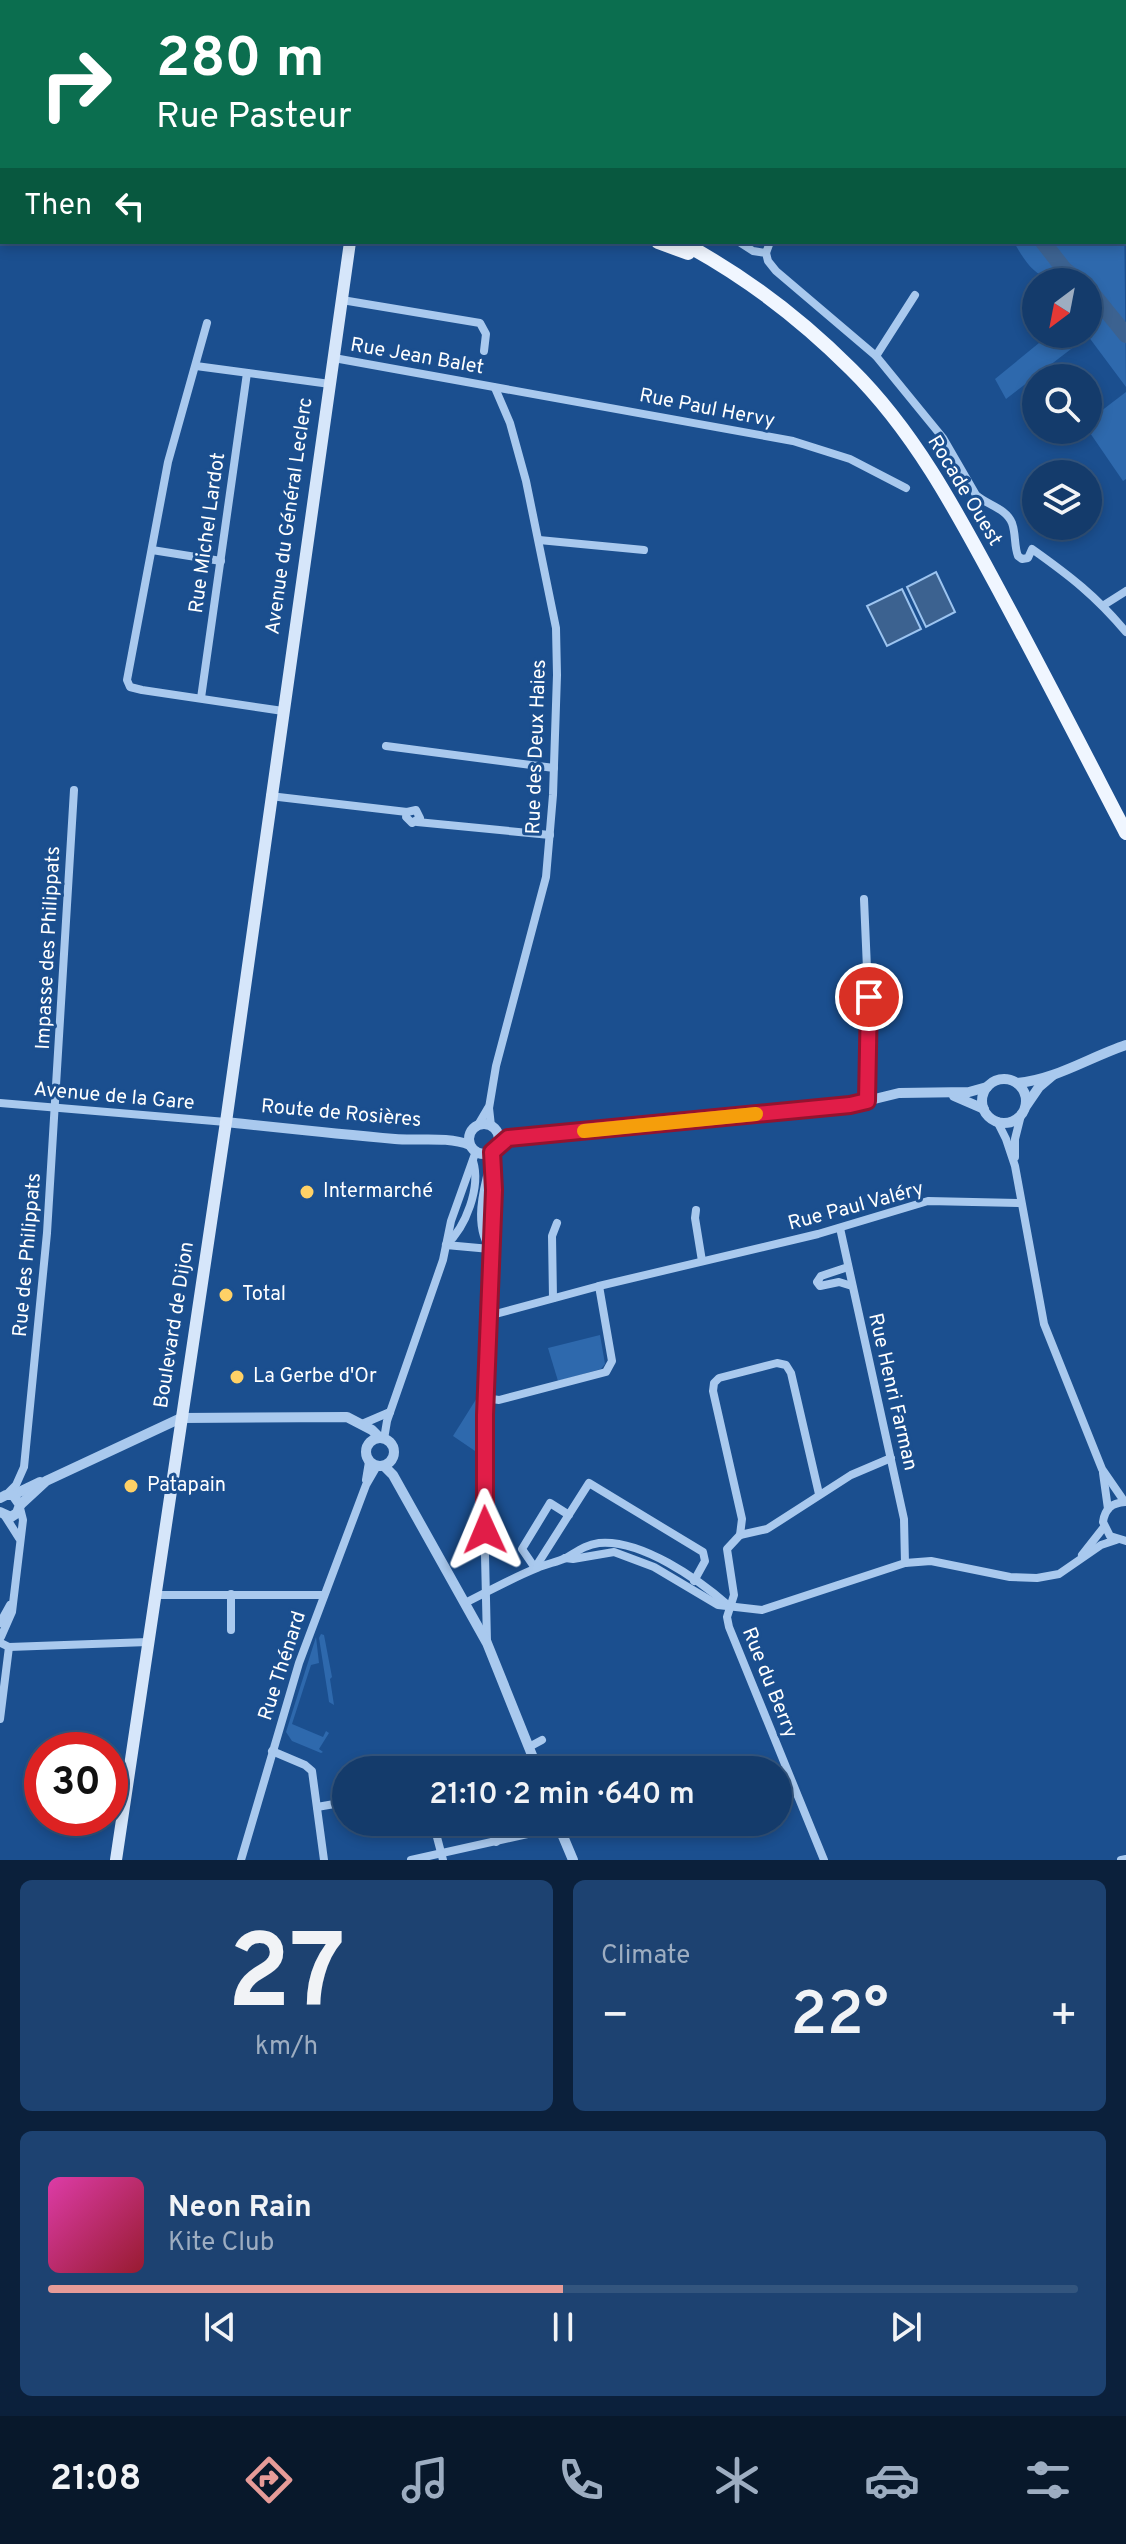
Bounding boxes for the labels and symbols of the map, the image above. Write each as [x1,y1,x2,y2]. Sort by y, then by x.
north arrow [1022,268,1102,348]
street label: Rue Jean Balet [348,332,486,382]
street label: Rue Paul Hervy [637,383,777,435]
street label: Avenue du Général Leclerc [260,396,320,636]
street label: Rocade Ouest [921,431,1007,551]
street label: Rue Michel Lardot [184,451,232,615]
street label: Rue des Deux Haies [521,659,553,835]
street label: Impasse des Philippats [31,846,67,1050]
pin [835,963,903,1031]
street label: Avenue de la Gare [33,1077,195,1117]
street label: Route de Rosières [260,1094,422,1134]
street label: Rue des Philippats [8,1172,48,1338]
street label: Rue Paul Valéry [785,1176,927,1238]
place label: Intermarché [323,1179,433,1205]
marker: Intermarché [298,1183,316,1201]
street label: Boulevard de Dijon [149,1240,201,1410]
place label: Total [242,1282,286,1308]
marker: Total [217,1286,235,1304]
street label: Rue Henri Farman [861,1311,923,1473]
place label: La Gerbe d'Or [253,1364,377,1390]
marker: La Gerbe d'Or [228,1368,246,1386]
place label: Patapain [147,1473,226,1499]
marker: Patapain [122,1477,140,1495]
position arrow [443,1488,527,1572]
street label: Rue Thénard [253,1608,313,1724]
street label: Rue du Berry [735,1624,803,1742]
speed limit sign: 30 [24,1732,128,1836]

